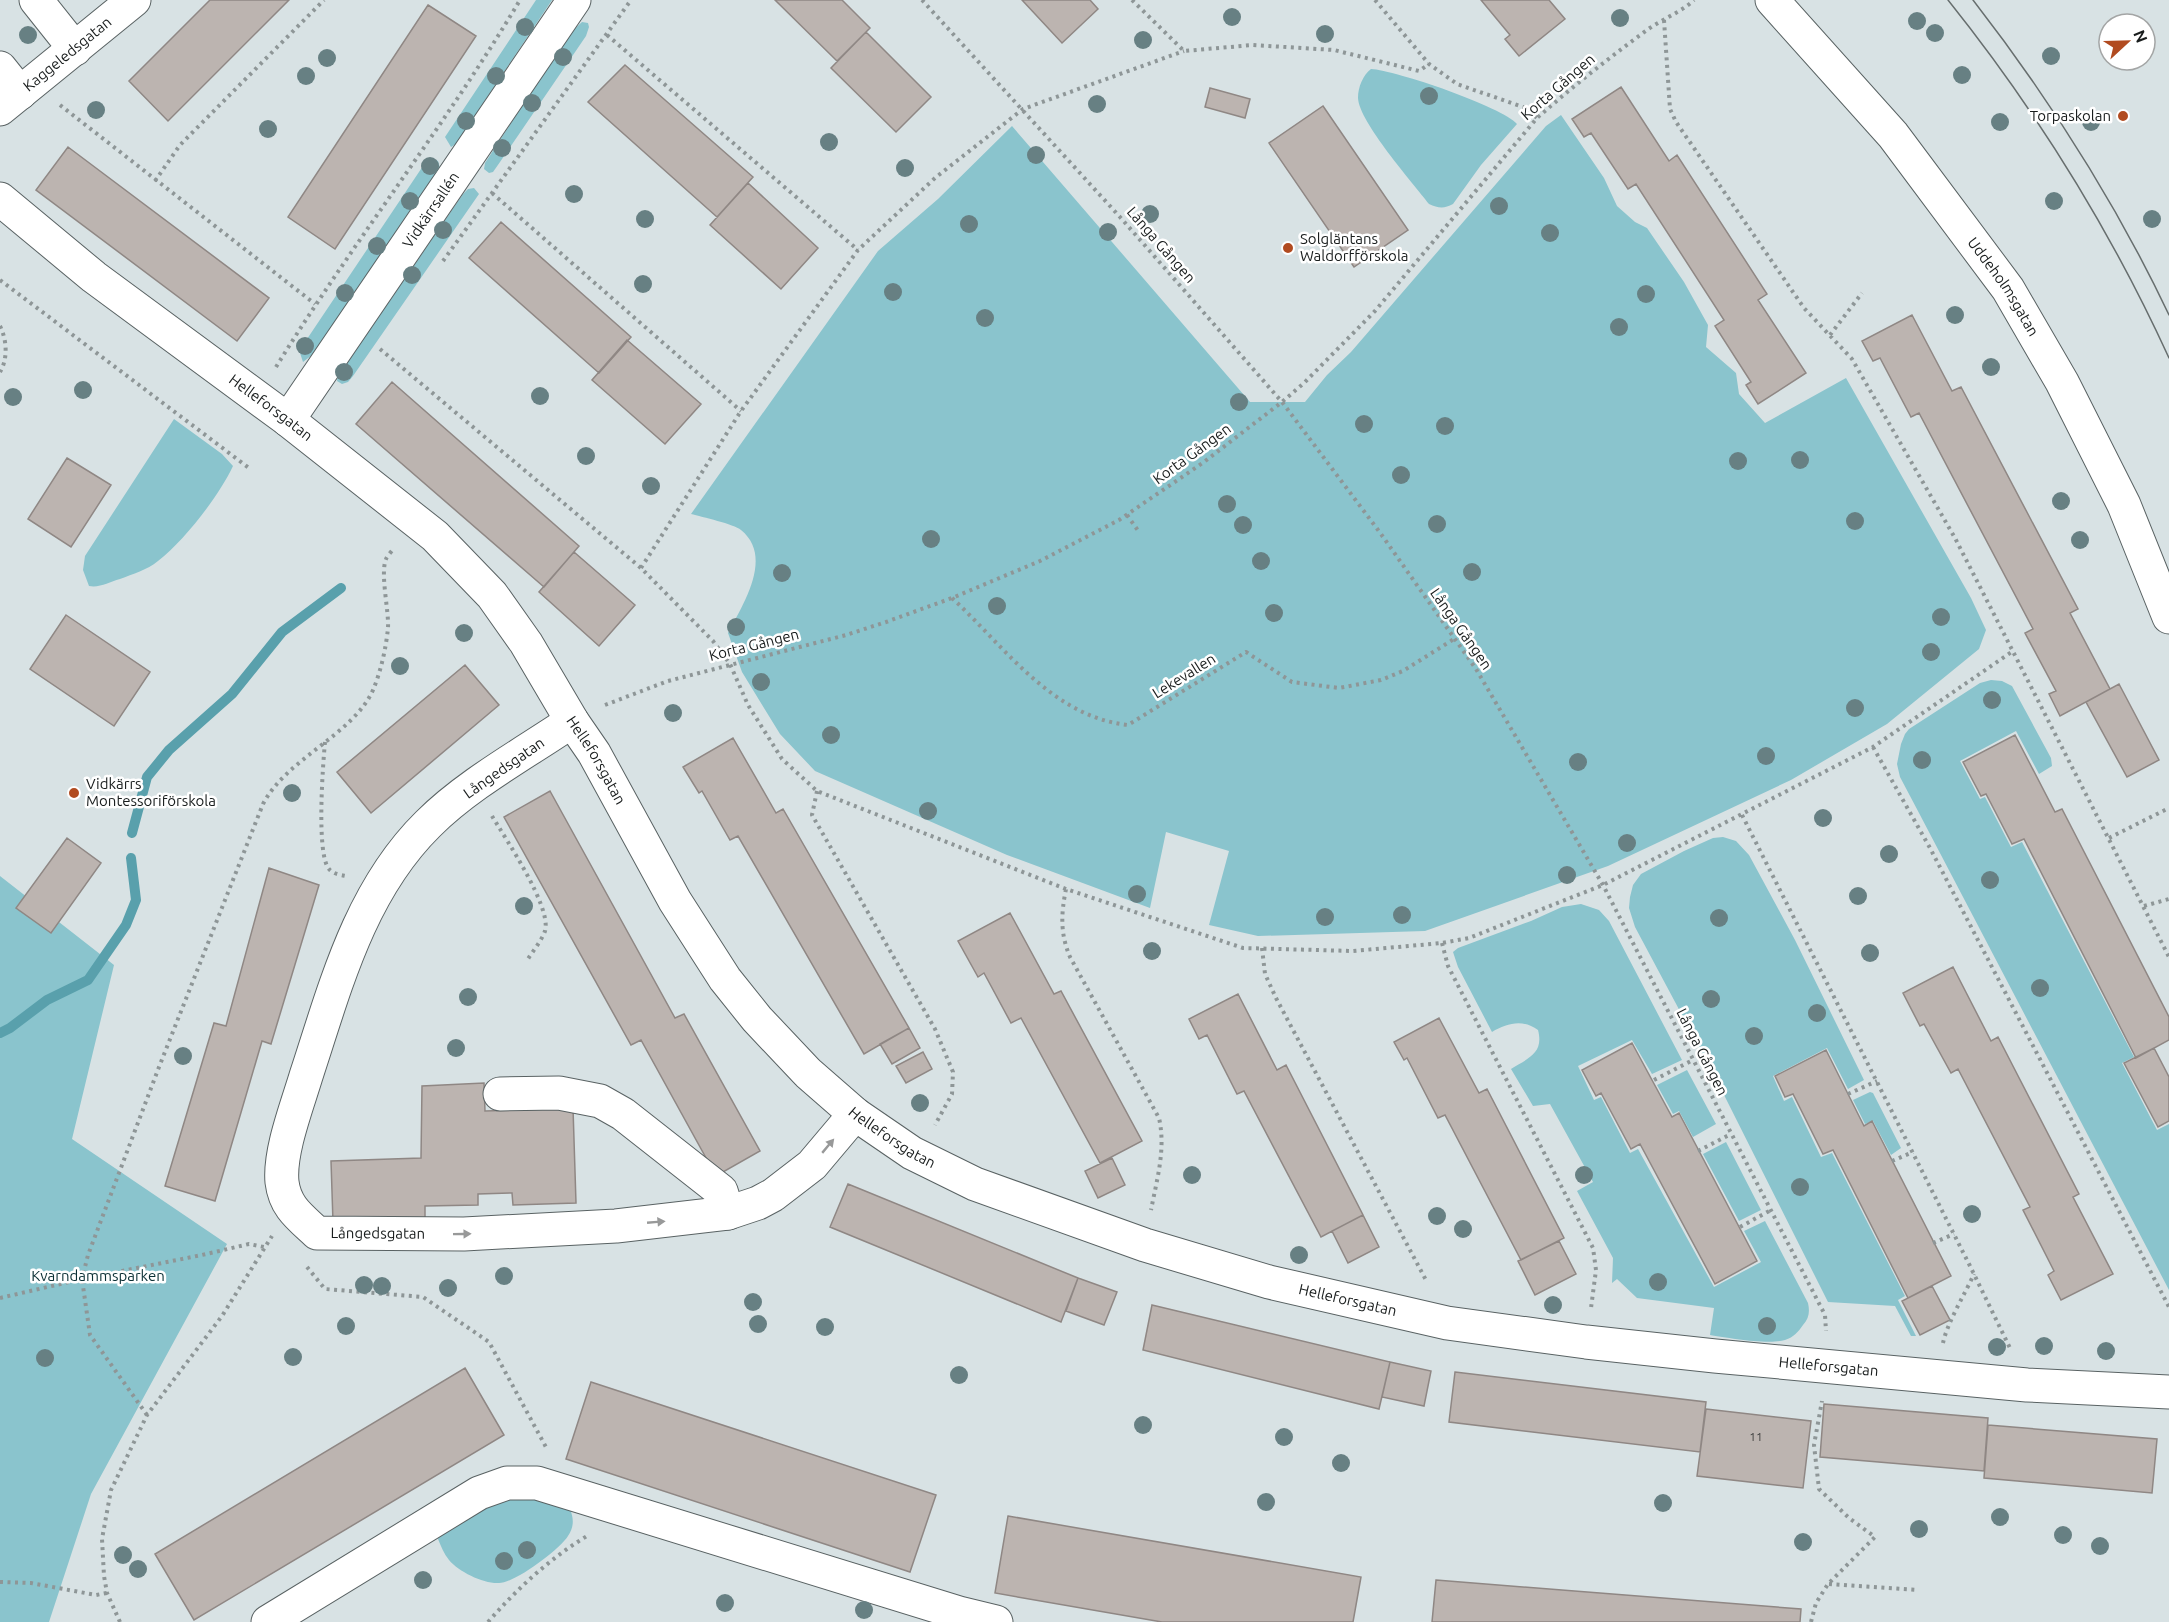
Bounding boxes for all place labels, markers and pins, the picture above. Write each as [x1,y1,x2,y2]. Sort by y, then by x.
place label: Torpaskolan [2030,107,2111,124]
marker: Torpaskolan [2116,109,2130,123]
place label: Solgläntans Waldorfförskola [1300,230,1409,264]
marker: Solgläntans Waldorfförskola [1281,241,1295,255]
place label: Vidkärrs Montessoriförskola [86,775,216,809]
marker: Vidkärrs Montessoriförskola [67,786,81,800]

